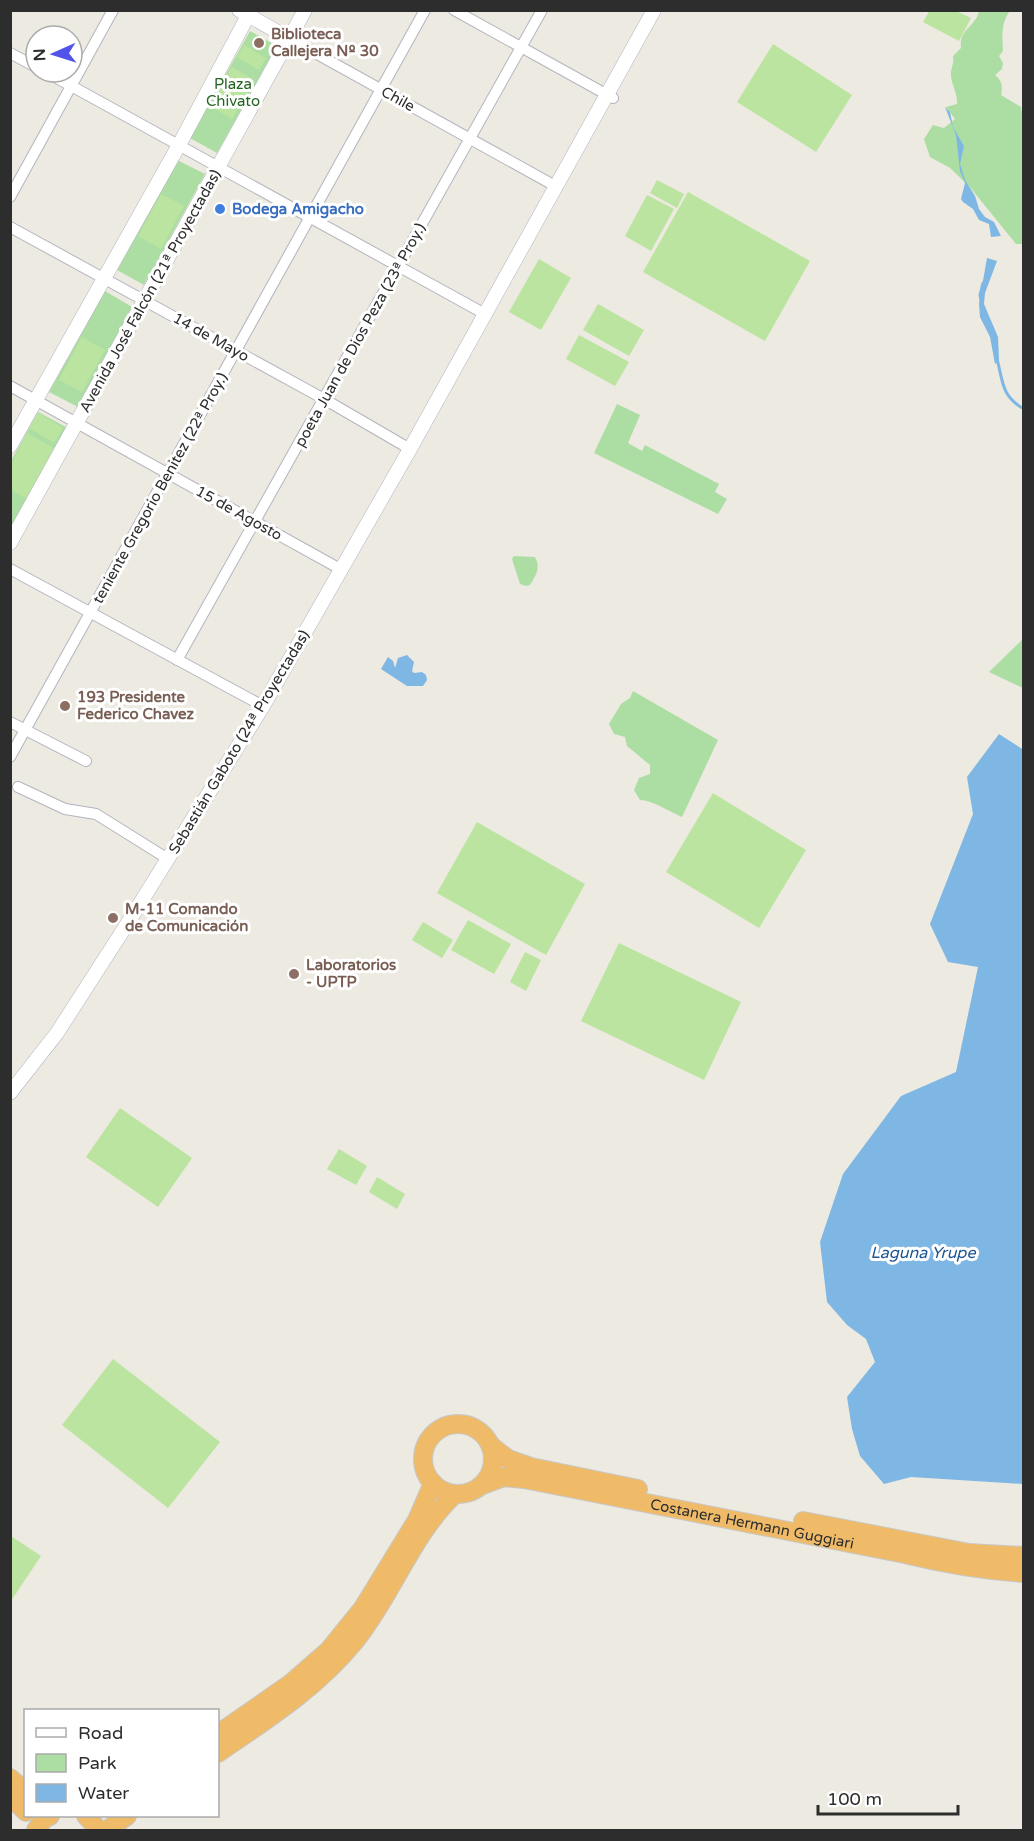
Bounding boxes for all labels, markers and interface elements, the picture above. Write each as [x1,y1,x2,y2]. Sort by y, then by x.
north arrow [24,24,84,84]
place label: Biblioteca Callejera Nº 30 [271,25,379,61]
marker: Biblioteca Callejera Nº 30 [252,36,266,50]
text: N [30,48,50,62]
park label: Plaza Chivato [206,75,260,110]
street label: Chile [378,83,418,115]
street label: Avenida José Falcón (21ª Proyectadas) [75,166,225,416]
place label: Bodega Amigacho [232,200,364,219]
marker: Bodega Amigacho [213,202,227,216]
street label: poeta Juan de Dios Peza (23ª Proy.) [291,220,429,450]
street label: 14 de Mayo [170,309,252,365]
street label: teniente Gregorio Benitez (22ª Proy.) [89,369,231,607]
street label: 15 de Agosto [193,482,285,544]
street label: Sebastián Gaboto (24ª Proyectadas) [165,627,313,857]
place label: 193 Presidente Federico Chavez [77,688,195,723]
marker: 193 Presidente Federico Chavez [58,699,72,713]
place label: M-11 Comando de Comunicación [125,900,248,935]
marker: M-11 Comando de Comunicación [106,911,120,925]
place label: Laboratorios - UPTP [306,956,396,991]
marker: Laboratorios - UPTP [287,967,301,981]
water label: Laguna Yrupe [870,1243,976,1263]
street label: Costanera Hermann Guggiari [649,1495,856,1553]
legend [24,1709,219,1817]
text: Road [78,1722,123,1744]
text: Park [78,1752,117,1774]
scale bar [818,1778,958,1816]
text: Water [78,1782,129,1804]
text: 100 m [827,1788,882,1810]

